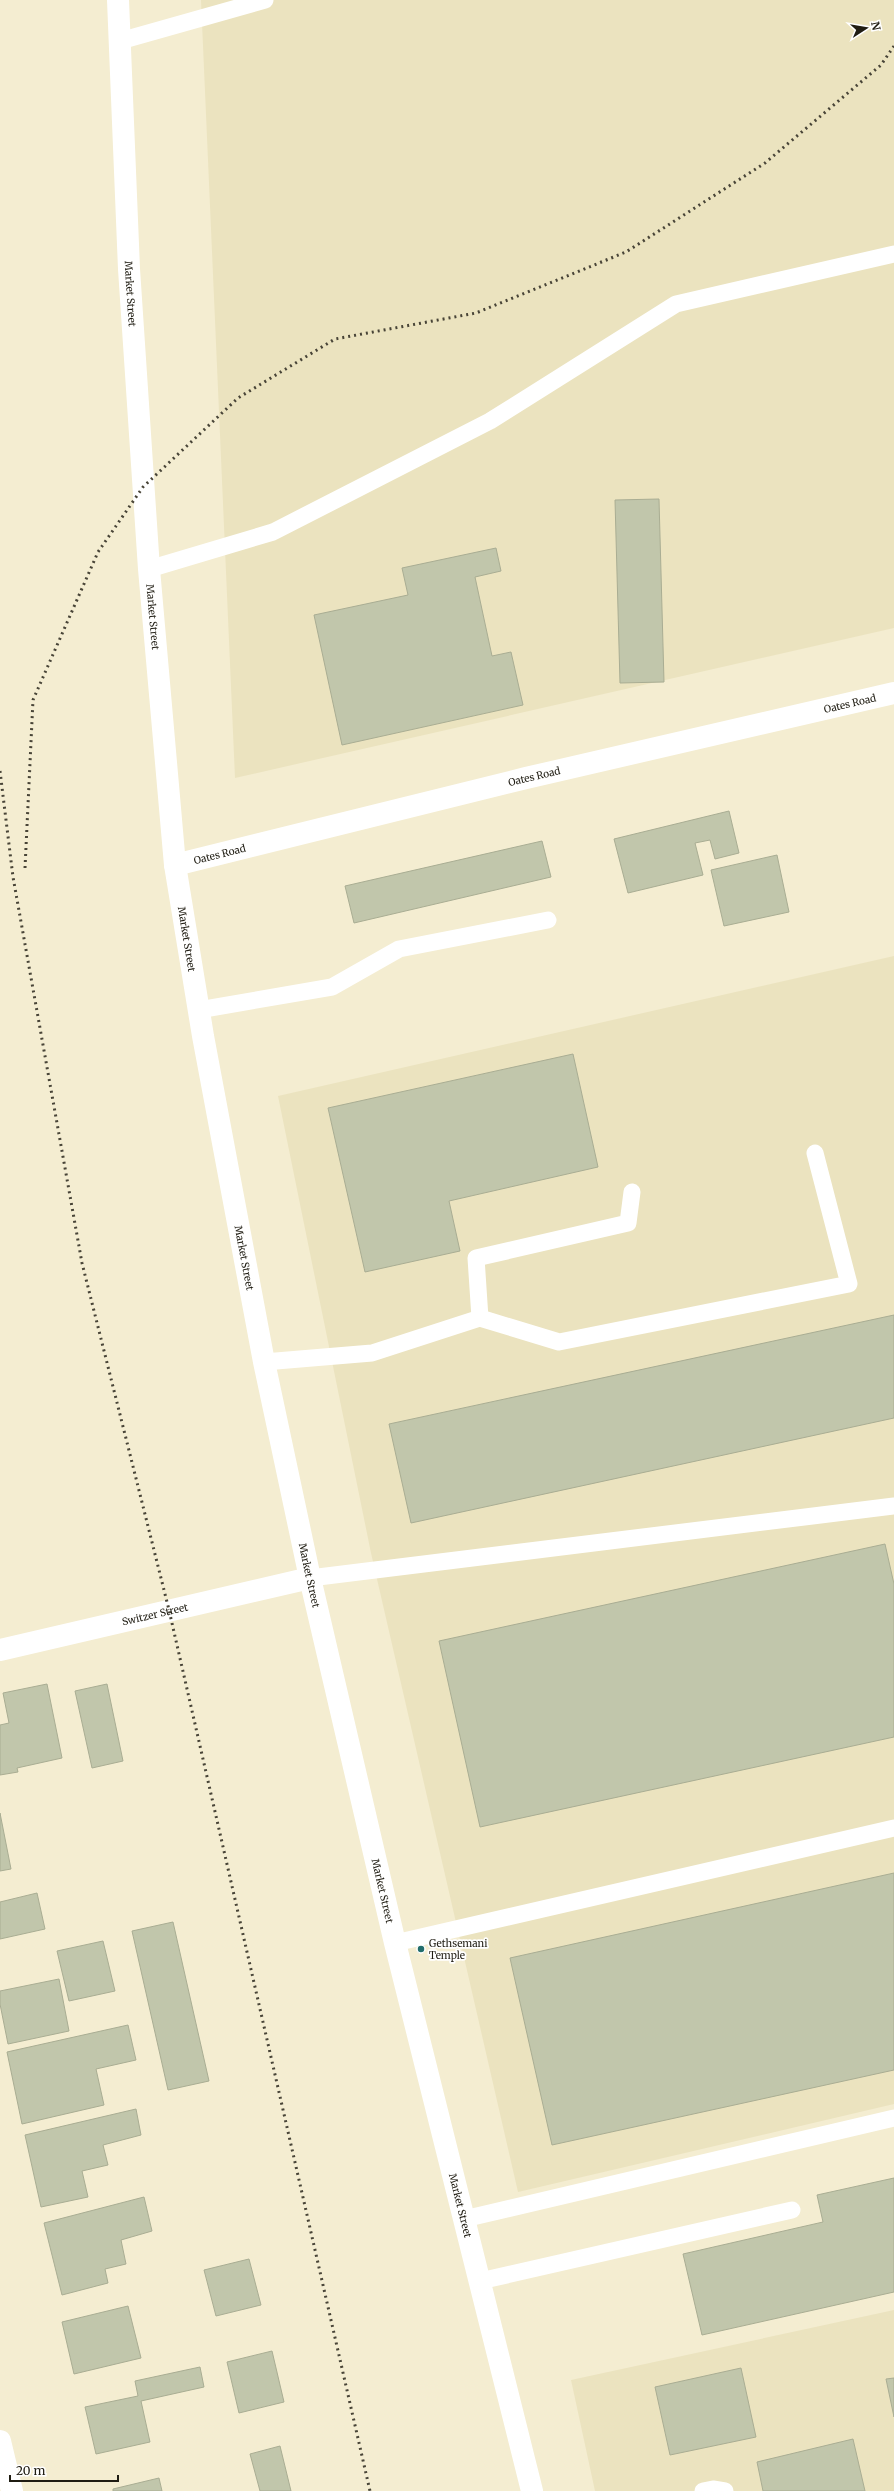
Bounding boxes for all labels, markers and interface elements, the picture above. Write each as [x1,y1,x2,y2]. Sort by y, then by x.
north arrow [846,8,886,48]
text: N [868,20,884,32]
street label: Market Street [122,261,139,327]
street label: Market Street [144,584,163,650]
street label: Oates Road [822,691,877,716]
street label: Oates Road [507,764,562,789]
street label: Oates Road [192,841,247,867]
street label: Market Street [175,905,199,973]
street label: Market Street [232,1224,257,1291]
street label: Market Street [296,1542,323,1609]
street label: Switzer Street [121,1600,189,1628]
street label: Market Street [369,1857,397,1924]
place label: Gethsemani Temple [429,1937,487,1962]
marker: Gethsemani Temple [416,1944,426,1954]
street label: Market Street [446,2172,475,2239]
scale bar [10,2457,118,2483]
text: 20 m [16,2463,45,2478]

